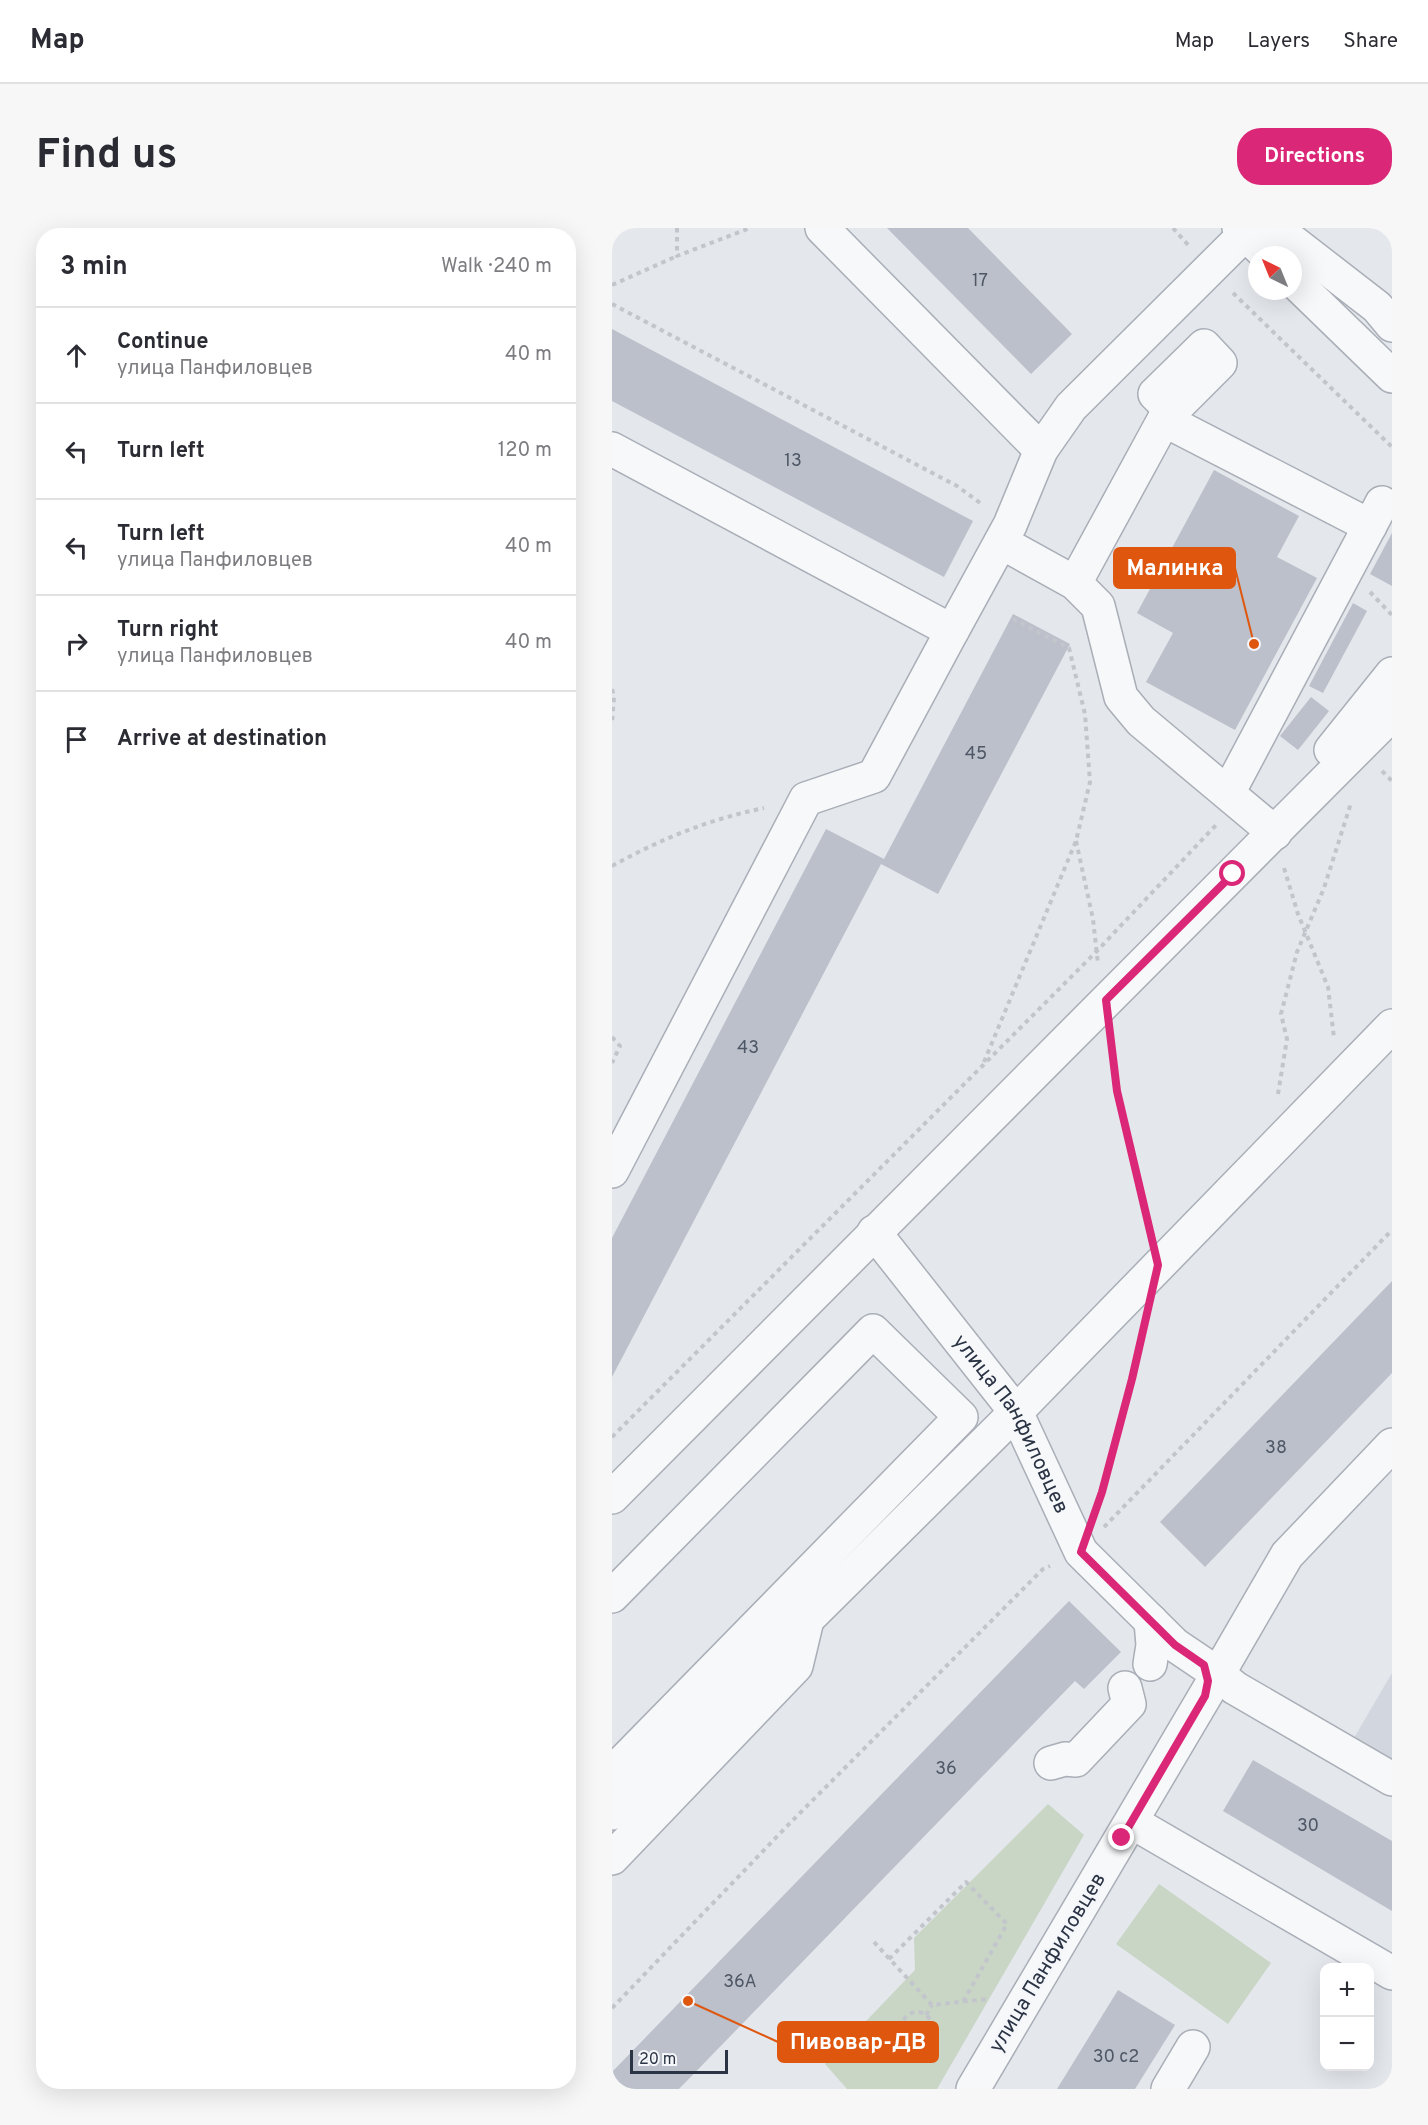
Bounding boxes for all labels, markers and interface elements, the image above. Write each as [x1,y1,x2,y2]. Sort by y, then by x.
text: Map [30,23,85,59]
text: Map [1175,28,1214,55]
text: Layers [1247,28,1310,55]
text: Share [1343,28,1398,55]
button: Directions [1237,128,1392,185]
text: Find us [36,130,177,183]
north arrow [1248,246,1302,300]
text: 3 min [60,251,128,284]
text: Walk · 240 m [441,254,552,280]
house number: 17 [972,270,988,293]
text: Continue [117,329,208,356]
icon: ahead [60,339,93,372]
text: 40 m [505,342,552,368]
text: улица Панфиловцев [117,356,313,382]
icon: left [60,435,93,468]
text: Turn left [117,438,205,465]
text: 120 m [498,438,552,464]
house number: 13 [784,450,802,473]
text: Turn left [117,521,205,548]
icon: left [60,531,93,564]
text: 40 m [505,534,552,560]
text: улица Панфиловцев [117,548,313,574]
callout: Малинка [1114,548,1235,588]
text: Малинка [1126,556,1224,583]
text: Turn right [117,617,219,644]
icon: right [60,627,93,660]
text: 40 m [505,630,552,656]
text: улица Панфиловцев [117,644,313,670]
icon: arrive [60,723,93,756]
text: Arrive at destination [117,726,327,753]
house number: 45 [965,743,987,766]
route start [1219,860,1245,886]
house number: 43 [737,1037,759,1060]
street label: улица Панфиловцев [946,1329,1075,1518]
house number: 38 [1265,1437,1287,1460]
house number: 36 [935,1758,957,1781]
house number: 30 [1297,1815,1319,1838]
route end [1108,1824,1134,1850]
street label: улица Панфиловцев [983,1868,1113,2058]
map controls [1320,1963,1374,2071]
button: + [1320,1963,1374,2017]
house number: 36А [723,1971,757,1994]
button: − [1320,2017,1374,2071]
callout: Пивовар-ДВ [778,2022,938,2062]
text: Пивовар-ДВ [790,2030,926,2057]
house number: 30 с2 [1093,2046,1139,2069]
scale bar [630,2047,728,2074]
text: 20 m [639,2050,676,2070]

